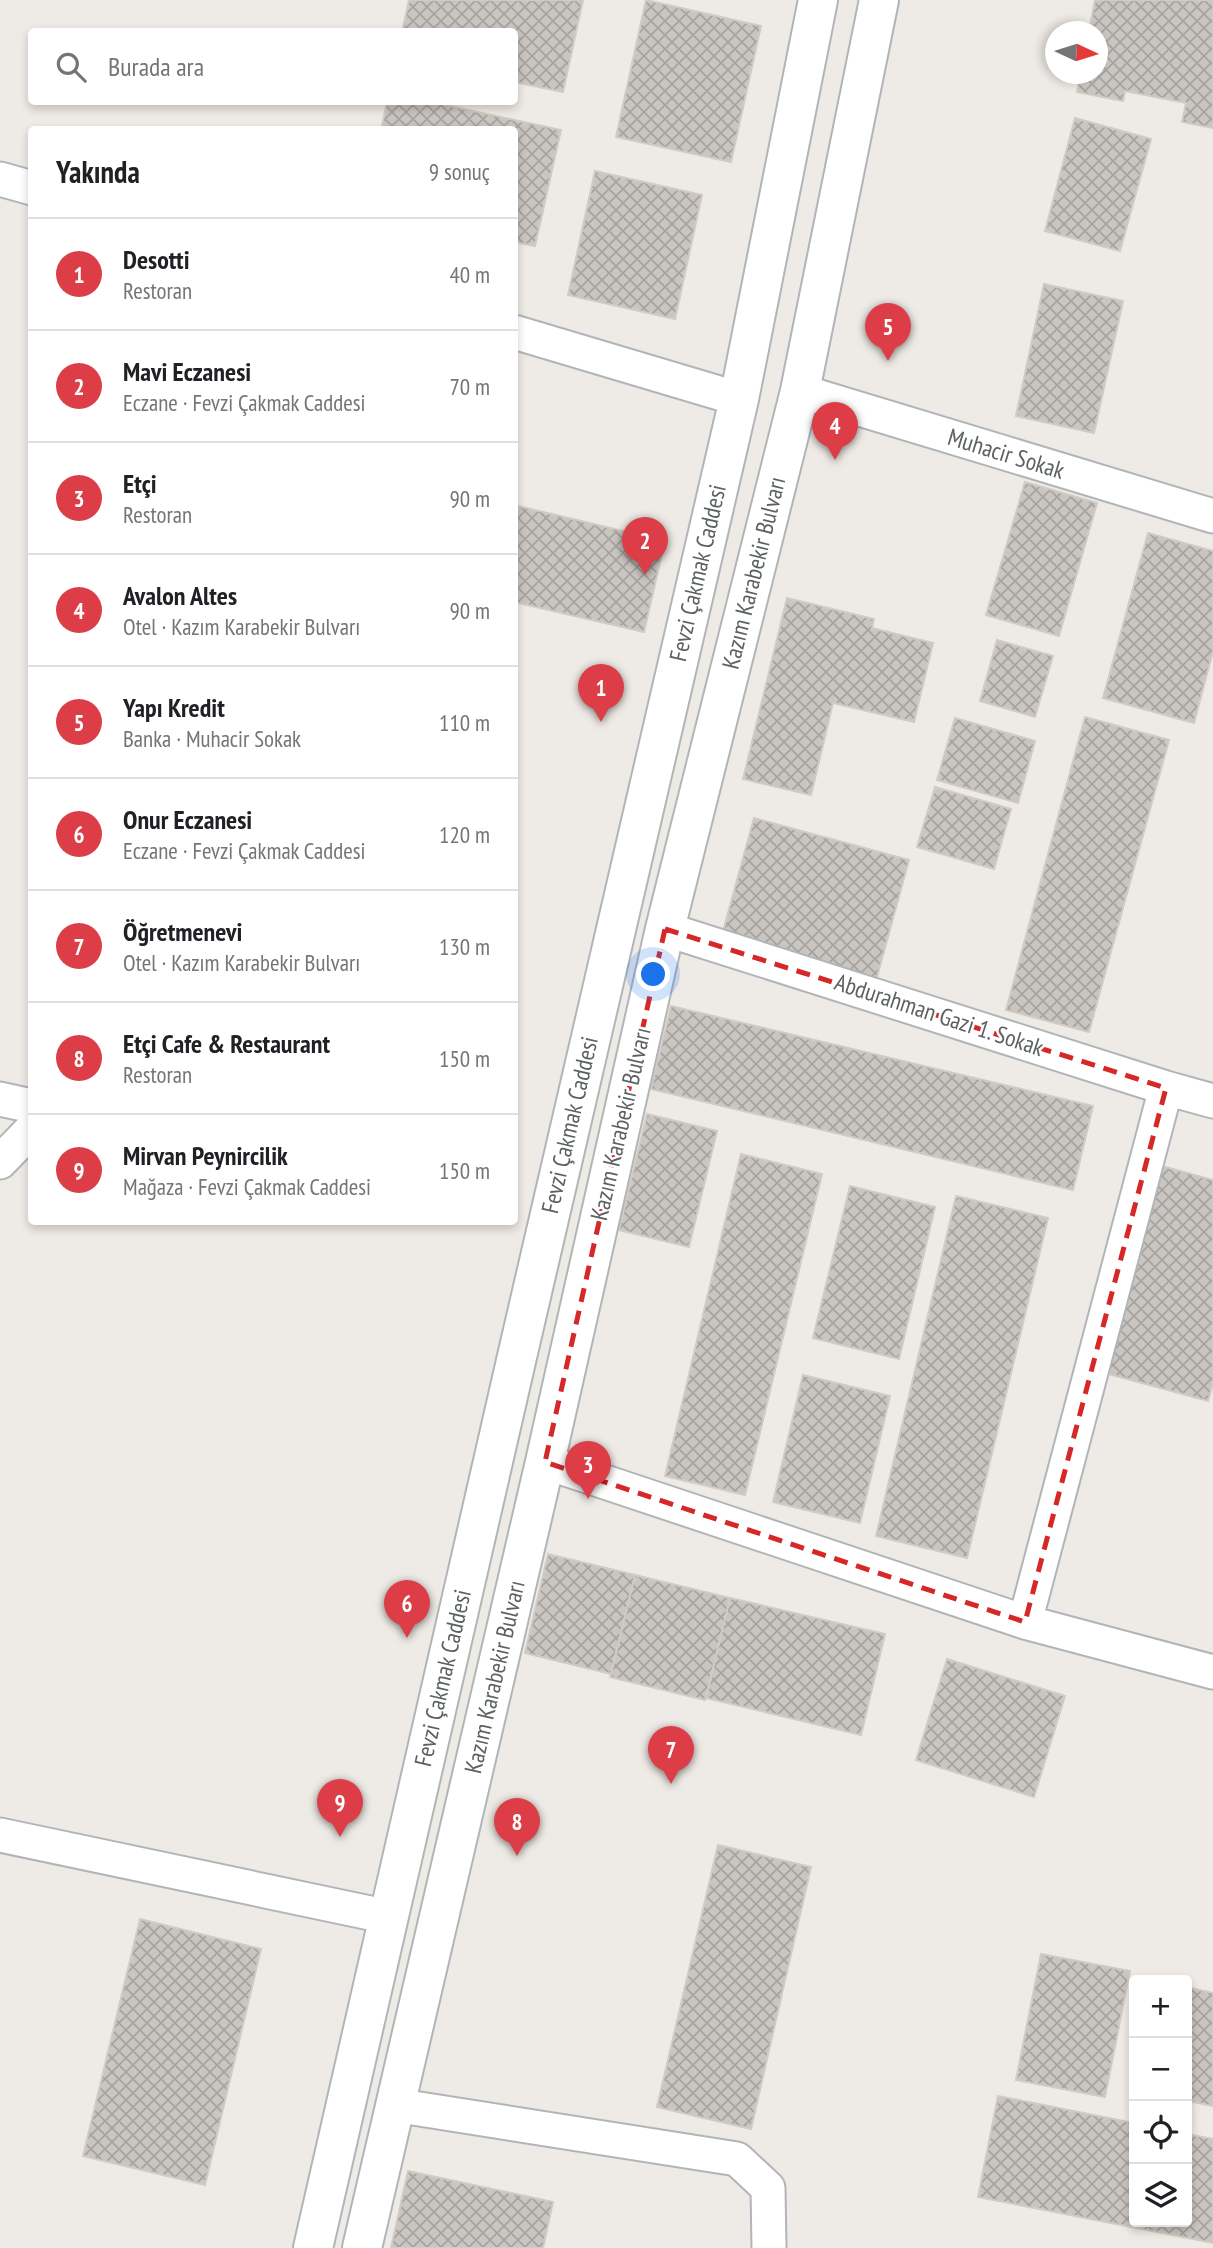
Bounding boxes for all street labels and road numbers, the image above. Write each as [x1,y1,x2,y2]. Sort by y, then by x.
street label: Muhacir Sokak [944,421,1069,486]
street label: Kazım Karabekir Bulvarı [715,473,792,672]
street label: Fevzi Çakmak Caddesi [662,481,733,664]
street label: Abdurahman Gazi 1. Sokak [831,966,1048,1063]
street label: Kazım Karabekir Bulvarı [583,1024,658,1223]
street label: Fevzi Çakmak Caddesi [534,1033,605,1216]
street label: Kazım Karabekir Bulvarı [457,1577,532,1776]
street label: Fevzi Çakmak Caddesi [407,1586,478,1769]

